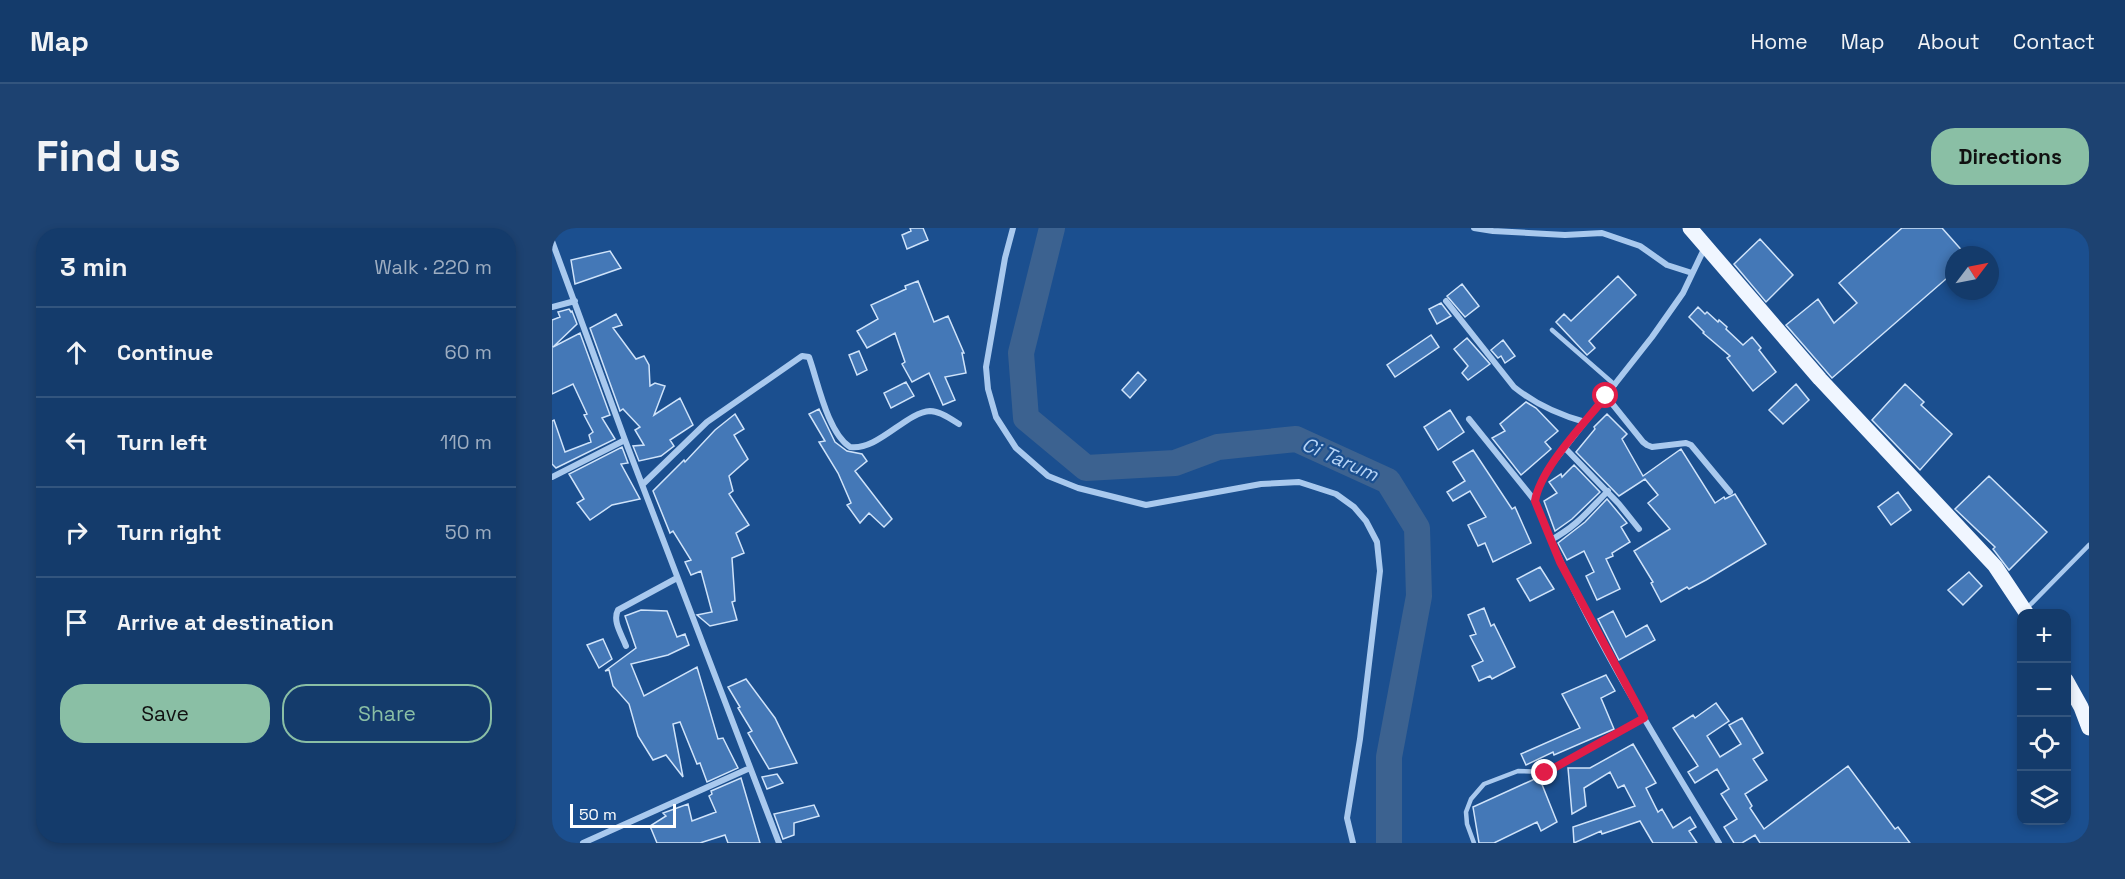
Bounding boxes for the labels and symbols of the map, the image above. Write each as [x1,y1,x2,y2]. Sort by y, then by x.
north arrow [1945,246,1999,300]
route start [1592,382,1618,408]
water label: Ci Tarum [1298,431,1383,488]
route end [1531,759,1557,785]
scale bar [570,801,676,828]

